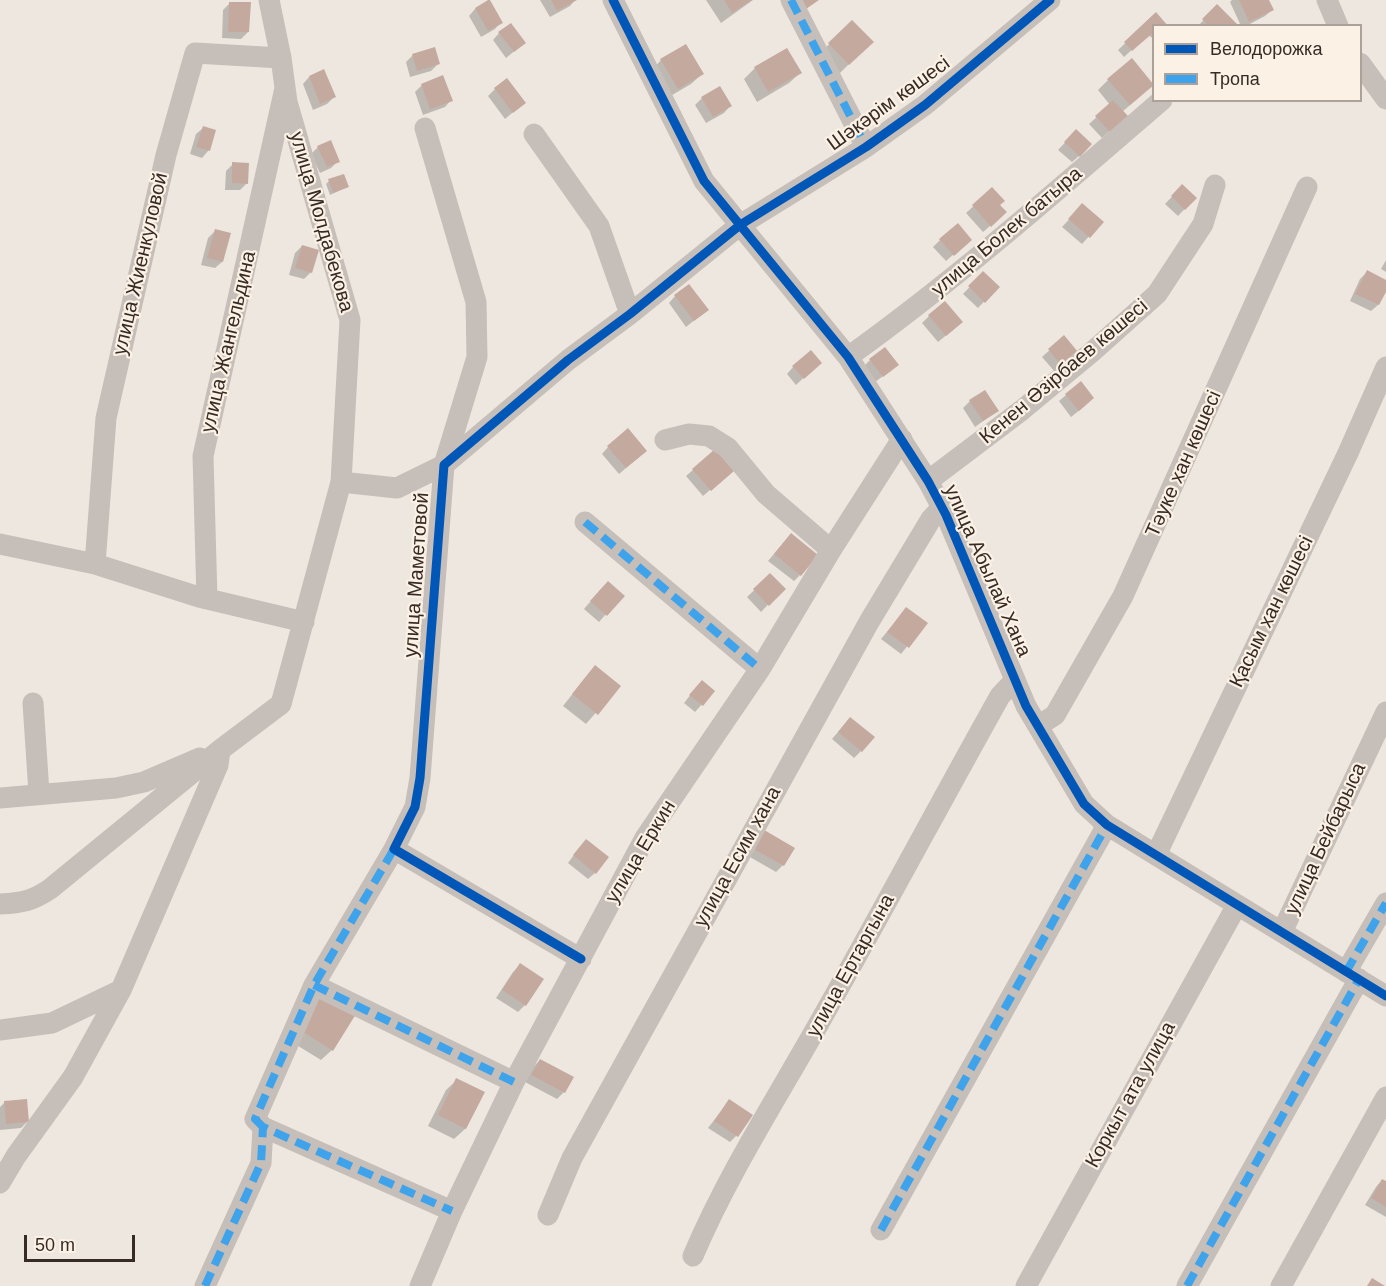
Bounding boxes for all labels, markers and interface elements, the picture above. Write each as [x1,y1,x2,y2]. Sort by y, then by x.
legend [1152,24,1362,102]
text: Велодорожка [1210,39,1322,59]
street label: Шәкәрім көшесі [823,51,955,157]
text: Тропа [1210,69,1260,89]
street label: улица Молдабекова [284,129,358,315]
street label: улица Болек батыра [927,162,1087,302]
street label: улица Жиенкуловой [108,170,174,358]
street label: улица Жангельдина [196,249,262,435]
street label: Кенен Әзірбаев көшесі [975,295,1153,449]
street label: Тәуке хан көшесі [1141,387,1227,541]
street label: улица Абылай Хана [938,481,1036,661]
street label: улица Маметовой [399,492,435,658]
street label: Қасым хан көшесі [1225,532,1319,692]
street label: улица Бейбарыса [1280,759,1372,919]
street label: улица Есим хана [689,782,787,932]
street label: улица Еркин [601,796,681,908]
street label: улица Ертаргына [802,890,900,1042]
street label: Коркыт ата улица [1081,1018,1181,1172]
scale bar [27,1223,138,1261]
text: 50 m [35,1235,75,1255]

